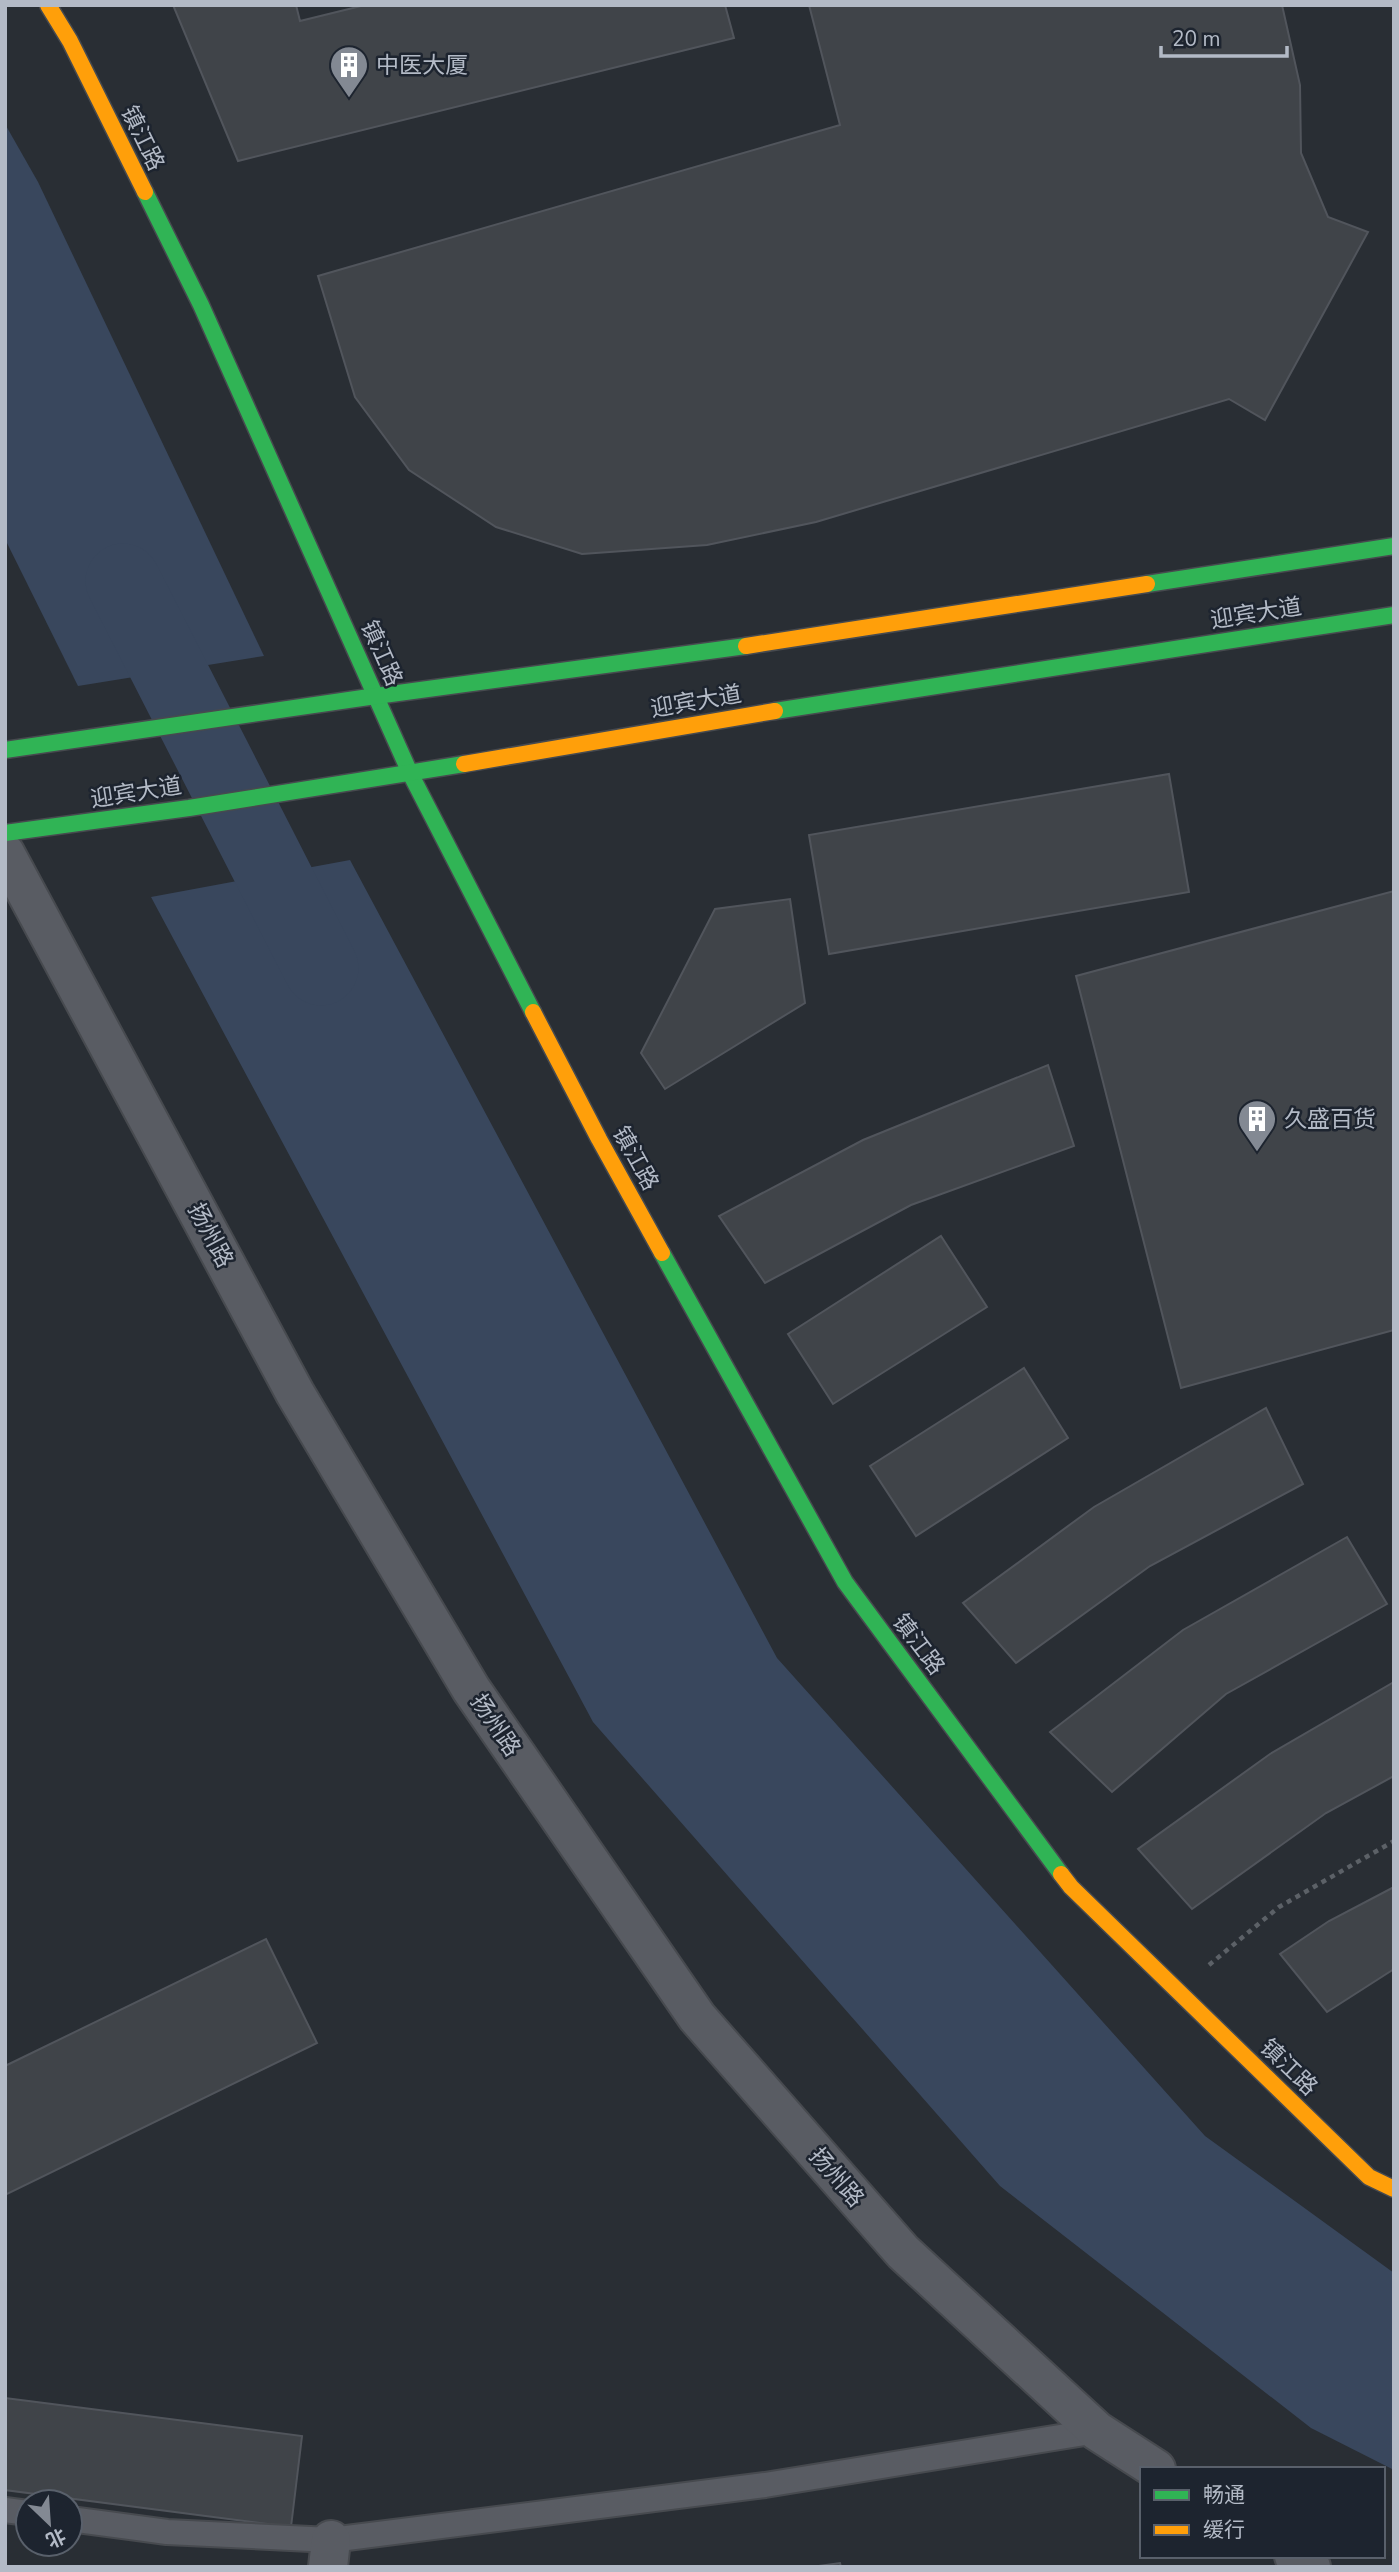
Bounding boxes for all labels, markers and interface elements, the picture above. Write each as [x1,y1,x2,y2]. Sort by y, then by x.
scale bar [1161,14,1287,58]
text: 20 m [1172,25,1221,53]
building icon: 中医大厦 [328,44,370,99]
place label: 中医大厦 [376,50,468,81]
street label: 镇江路 [113,100,172,176]
street label: 迎宾大道 [1208,591,1304,636]
street label: 镇江路 [353,615,410,691]
street label: 迎宾大道 [648,678,744,725]
street label: 迎宾大道 [88,770,184,815]
building icon: 久盛百货 [1236,1098,1278,1153]
place label: 久盛百货 [1284,1104,1376,1135]
street label: 镇江路 [605,1121,666,1196]
street label: 扬州路 [181,1197,240,1273]
street label: 镇江路 [885,1607,952,1681]
street label: 扬州路 [463,1688,528,1763]
street label: 镇江路 [1253,2032,1324,2102]
street label: 扬州路 [802,2141,871,2214]
legend [1140,2467,1385,2558]
text: 畅通 [1203,2481,1245,2509]
north arrow [14,2488,84,2558]
text: 缓行 [1203,2516,1245,2544]
text: 北 [42,2522,70,2553]

